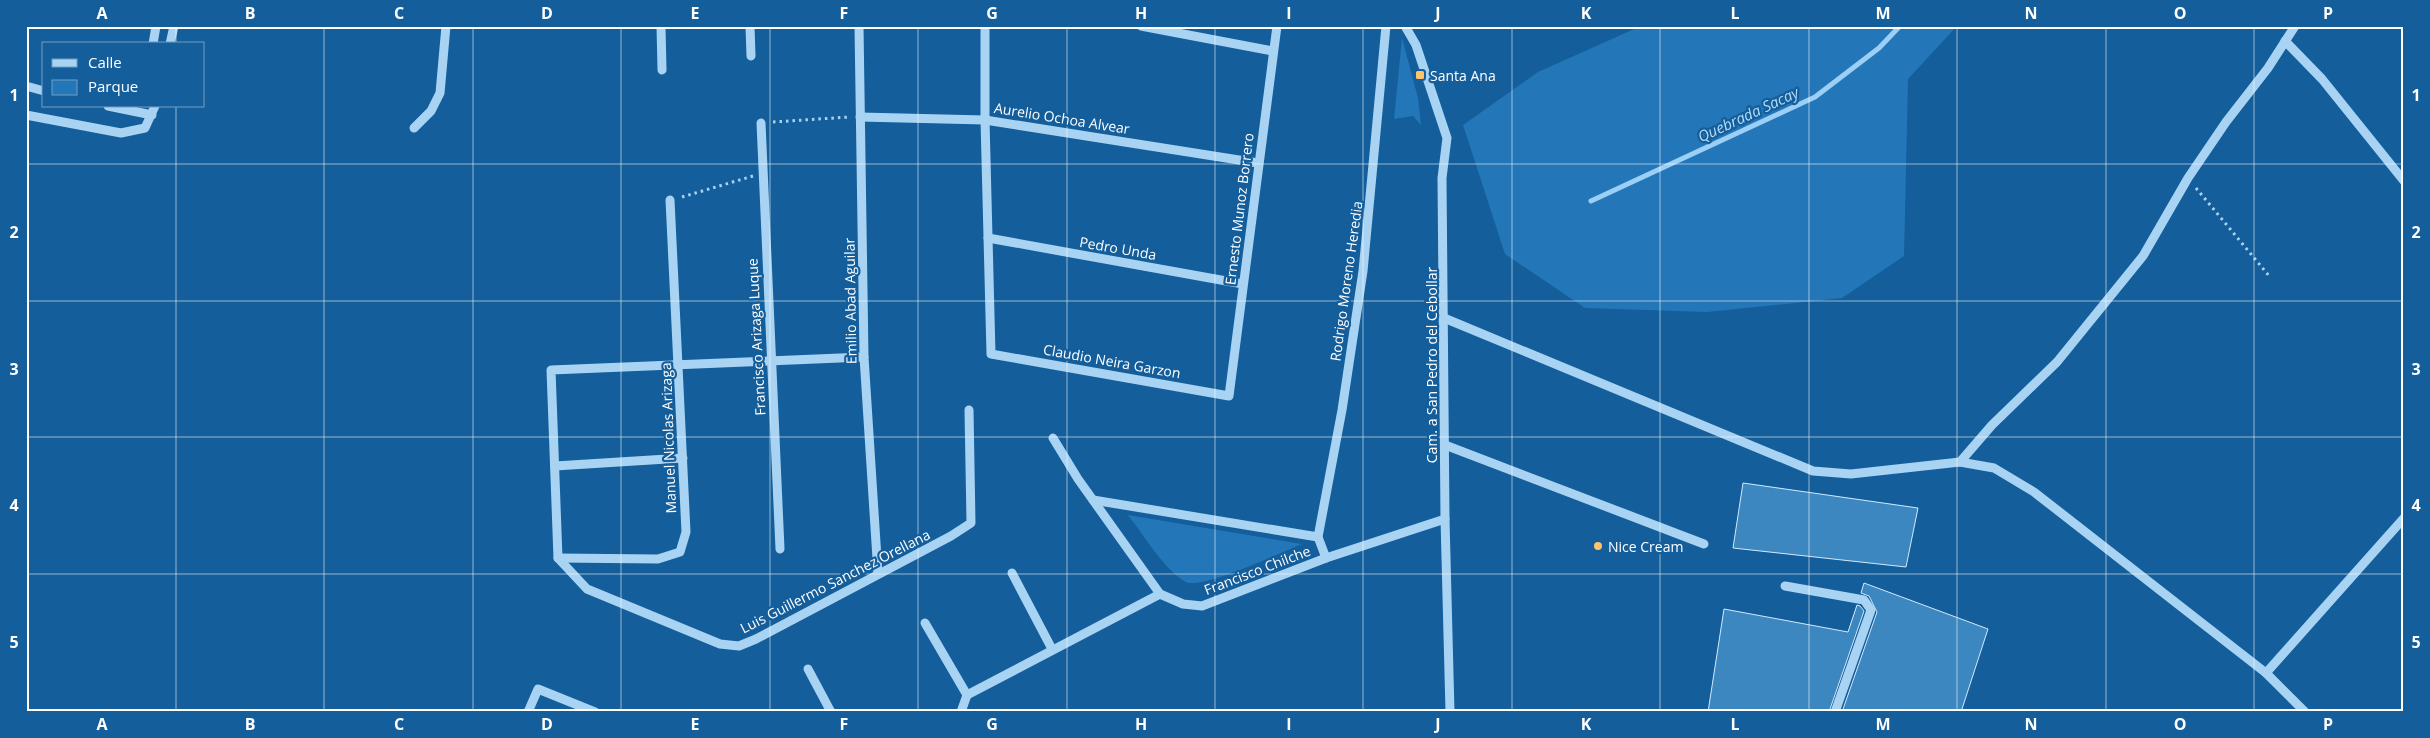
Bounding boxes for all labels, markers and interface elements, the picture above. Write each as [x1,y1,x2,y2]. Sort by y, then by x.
text: A [96,2,108,24]
text: B [245,2,255,24]
text: C [394,2,404,24]
text: D [541,2,553,24]
text: E [691,2,700,24]
text: F [840,2,848,24]
text: G [986,2,998,24]
text: H [1135,2,1147,24]
text: I [1286,2,1292,24]
text: J [1433,2,1441,24]
text: K [1581,2,1592,24]
text: L [1730,2,1740,24]
text: M [1875,2,1891,24]
text: N [2024,2,2038,24]
text: O [2174,2,2186,24]
text: P [2323,2,2333,24]
legend [42,42,205,108]
text: Calle [88,52,122,72]
place label: Santa Ana [1430,66,1496,85]
marker: Santa Ana [1414,69,1426,81]
text: Parque [88,76,138,96]
water label: Quebrada Sacay [1694,81,1803,146]
text: 1 [9,84,19,106]
text: 1 [2411,84,2421,106]
street label: Aurelio Ochoa Alvear [993,98,1131,138]
street label: Ernesto Munoz Borrero [1220,132,1258,286]
street label: Rodrigo Moreno Heredia [1325,200,1367,362]
text: 2 [9,221,19,243]
text: 2 [2411,221,2421,243]
street label: Pedro Unda [1078,232,1158,264]
street label: Emilio Abad Aguilar [839,237,861,364]
street label: Francisco Arizaga Luque [742,258,770,416]
street label: Cam. a San Pedro del Cebollar [1422,267,1441,463]
street label: Claudio Neira Garzon [1042,340,1182,382]
text: 3 [9,358,19,380]
text: 3 [2411,358,2421,380]
street label: Manuel Nicolas Arizaga [656,362,680,514]
text: 4 [9,494,19,516]
text: 4 [2411,494,2421,516]
street label: Luis Guillermo Sanchez Orellana [737,525,933,637]
place label: Nice Cream [1608,537,1683,556]
marker: Nice Cream [1592,540,1604,552]
street label: Francisco Chilche [1201,541,1313,599]
text: 5 [9,631,19,653]
text: 5 [2411,631,2421,653]
text: A [96,713,108,735]
text: B [245,713,255,735]
text: C [394,713,404,735]
text: D [541,713,553,735]
text: E [691,713,700,735]
text: F [840,713,848,735]
text: G [986,713,998,735]
text: H [1135,713,1147,735]
text: I [1286,713,1292,735]
text: J [1433,713,1441,735]
text: K [1581,713,1592,735]
text: L [1730,713,1740,735]
text: M [1875,713,1891,735]
text: N [2024,713,2038,735]
text: O [2174,713,2186,735]
text: P [2323,713,2333,735]

